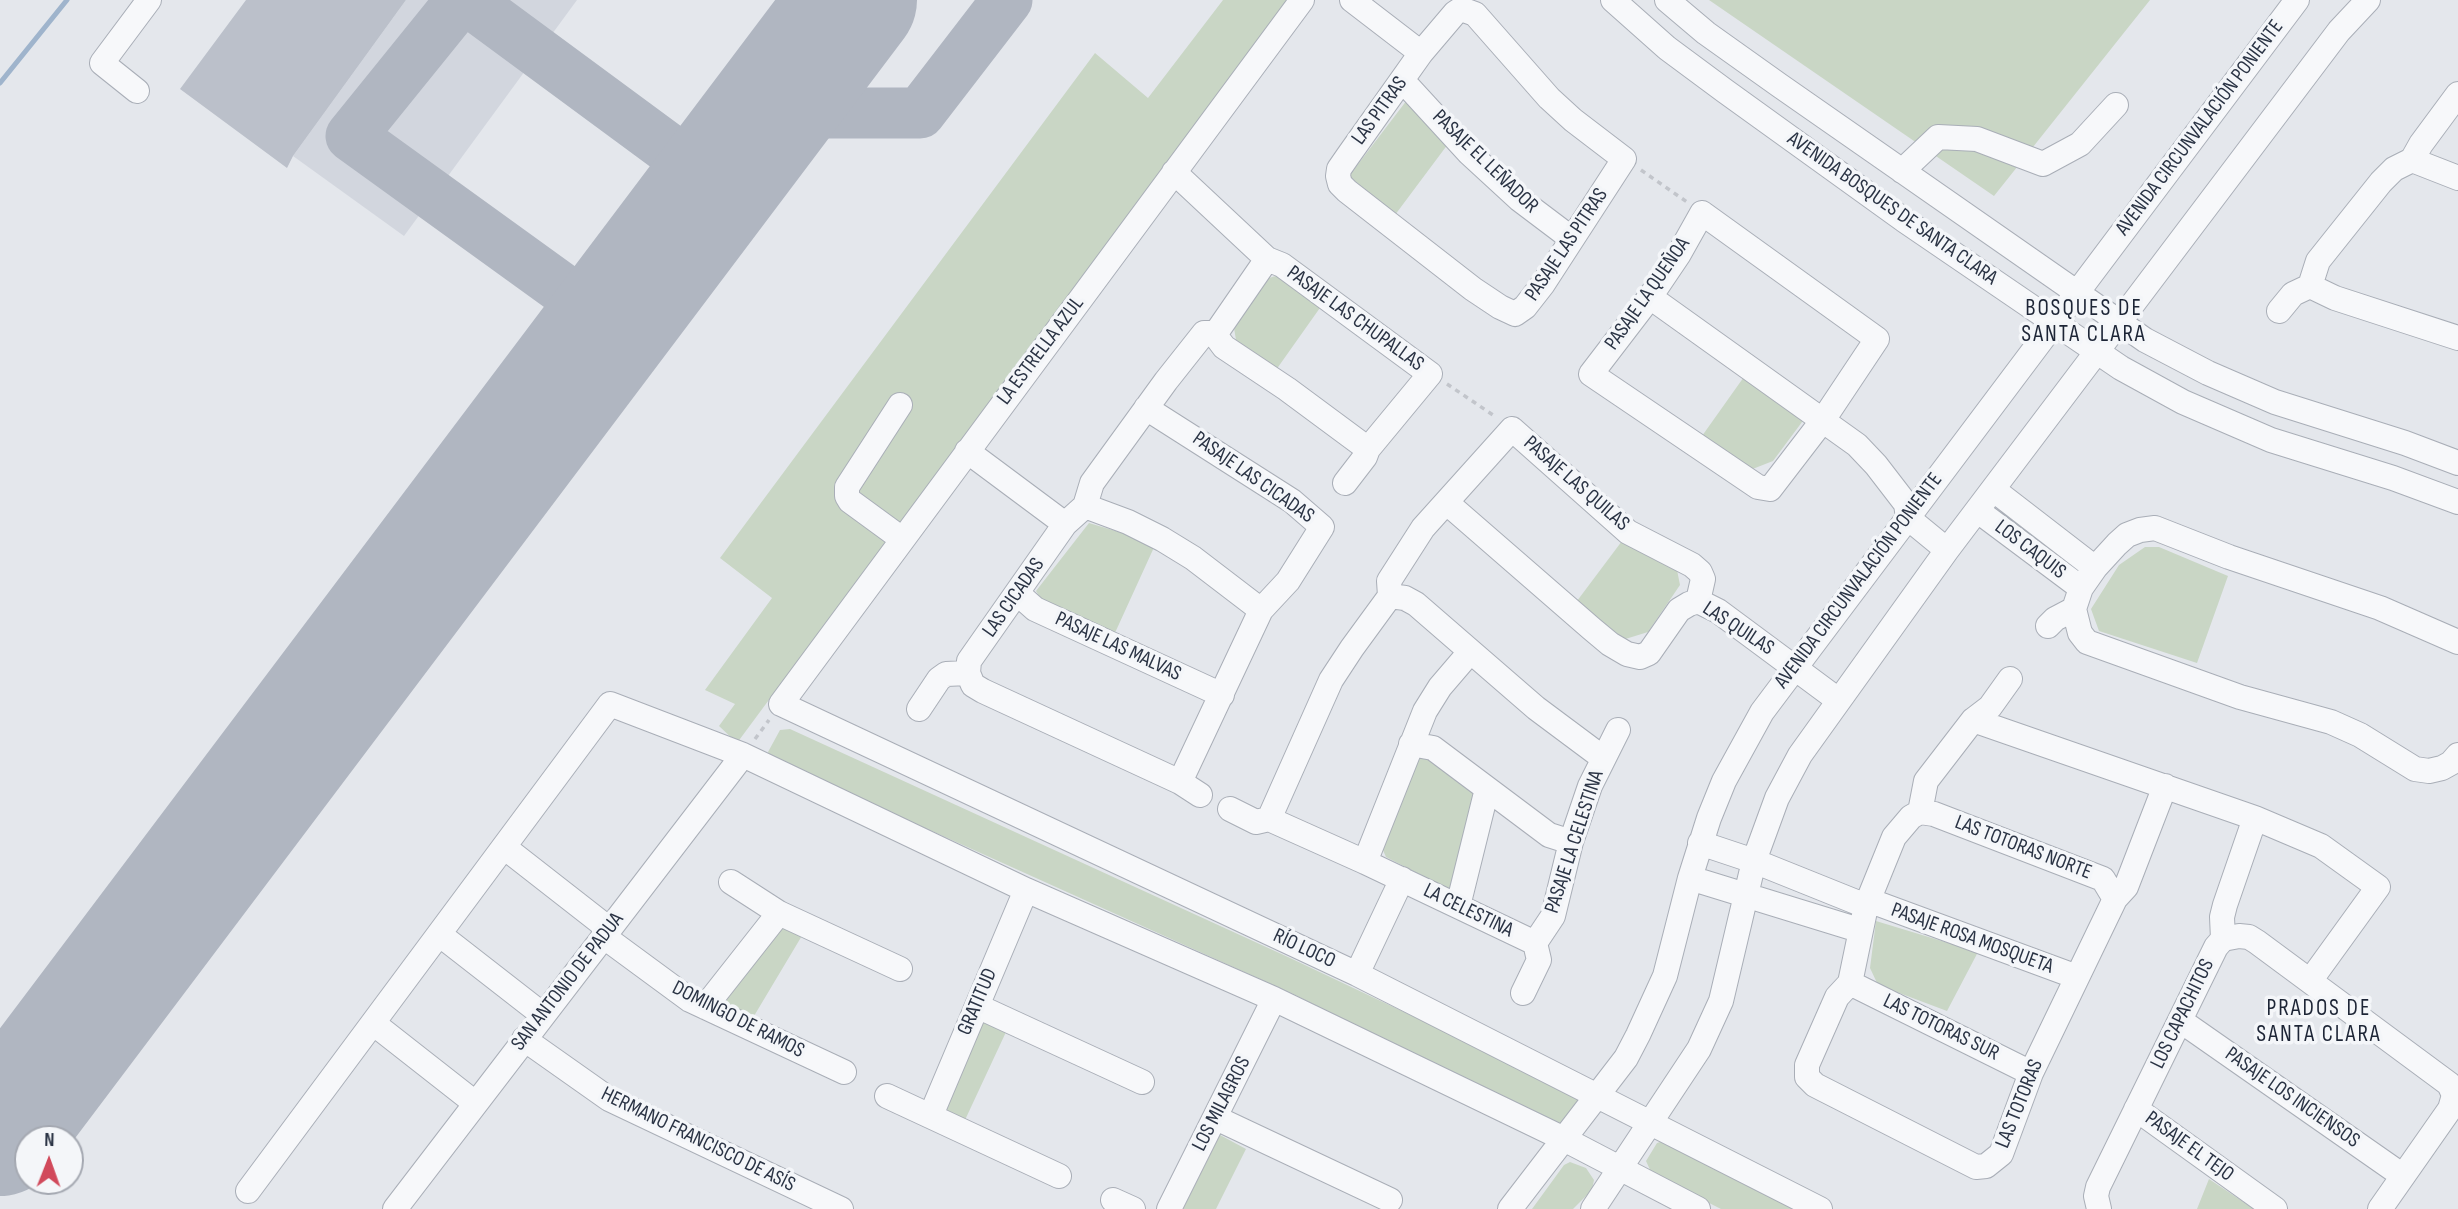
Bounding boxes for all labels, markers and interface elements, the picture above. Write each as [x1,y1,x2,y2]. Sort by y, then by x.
street label: AVENIDA CIRCUNVALACIÓN PONIENTE [2111,15,2289,241]
street label: LAS PITRAS [1347,72,1413,150]
street label: PASAJE EL LEÑADOR [1427,105,1543,219]
street label: AVENIDA BOSQUES DE SANTA CLARA [1782,127,2002,291]
street label: PASAJE LAS PITRAS [1520,184,1614,306]
street label: PASAJE LA QUEÑOA [1600,233,1696,355]
street label: PASAJE LAS CHUPALLAS [1281,261,1429,377]
street label: LA ESTRELLA AZUL [992,292,1090,410]
district label: BOSQUES DE SANTA CLARA [2023,295,2145,349]
street label: PASAJE LAS CICADAS [1187,427,1319,529]
street label: PASAJE LAS QUILAS [1518,431,1634,537]
street label: AVENIDA CIRCUNVALACIÓN PONIENTE [1770,468,1948,694]
street label: LOS CAQUIS [1989,515,2071,585]
street label: LAS CICADAS [978,554,1050,642]
street label: LAS QUILAS [1697,597,1779,661]
street label: PASAJE LAS MALVAS [1051,607,1185,687]
street label: PASAJE LA CELESTINA [1540,767,1610,917]
street label: LAS TOTORAS NORTE [1951,810,2095,886]
street label: LA CELESTINA [1419,878,1517,944]
street label: PASAJE ROSA MOSQUETA [1887,898,2057,980]
street label: SAN ANTONIO DE PADUA [506,908,630,1056]
street label: RÍO LOCO [1269,924,1339,974]
street label: LOS CAPACHITOS [2146,955,2220,1073]
street label: GRATITUD [953,965,1003,1039]
street label: DOMINGO DE RAMOS [668,976,808,1064]
street label: LAS TOTORAS SUR [1879,989,2003,1067]
district label: PRADOS DE SANTA CLARA [2258,995,2380,1049]
street label: PASAJE LOS INCIENSOS [2220,1042,2364,1154]
street label: LOS MILAGROS [1187,1052,1257,1156]
street label: LAS TOTORAS [1991,1056,2049,1152]
street label: HERMANO FRANCISCO DE ASÍS [597,1082,799,1198]
street label: PASAJE EL TEJO [2140,1106,2238,1188]
north arrow [14,1125,84,1195]
text: N [44,1129,55,1152]

